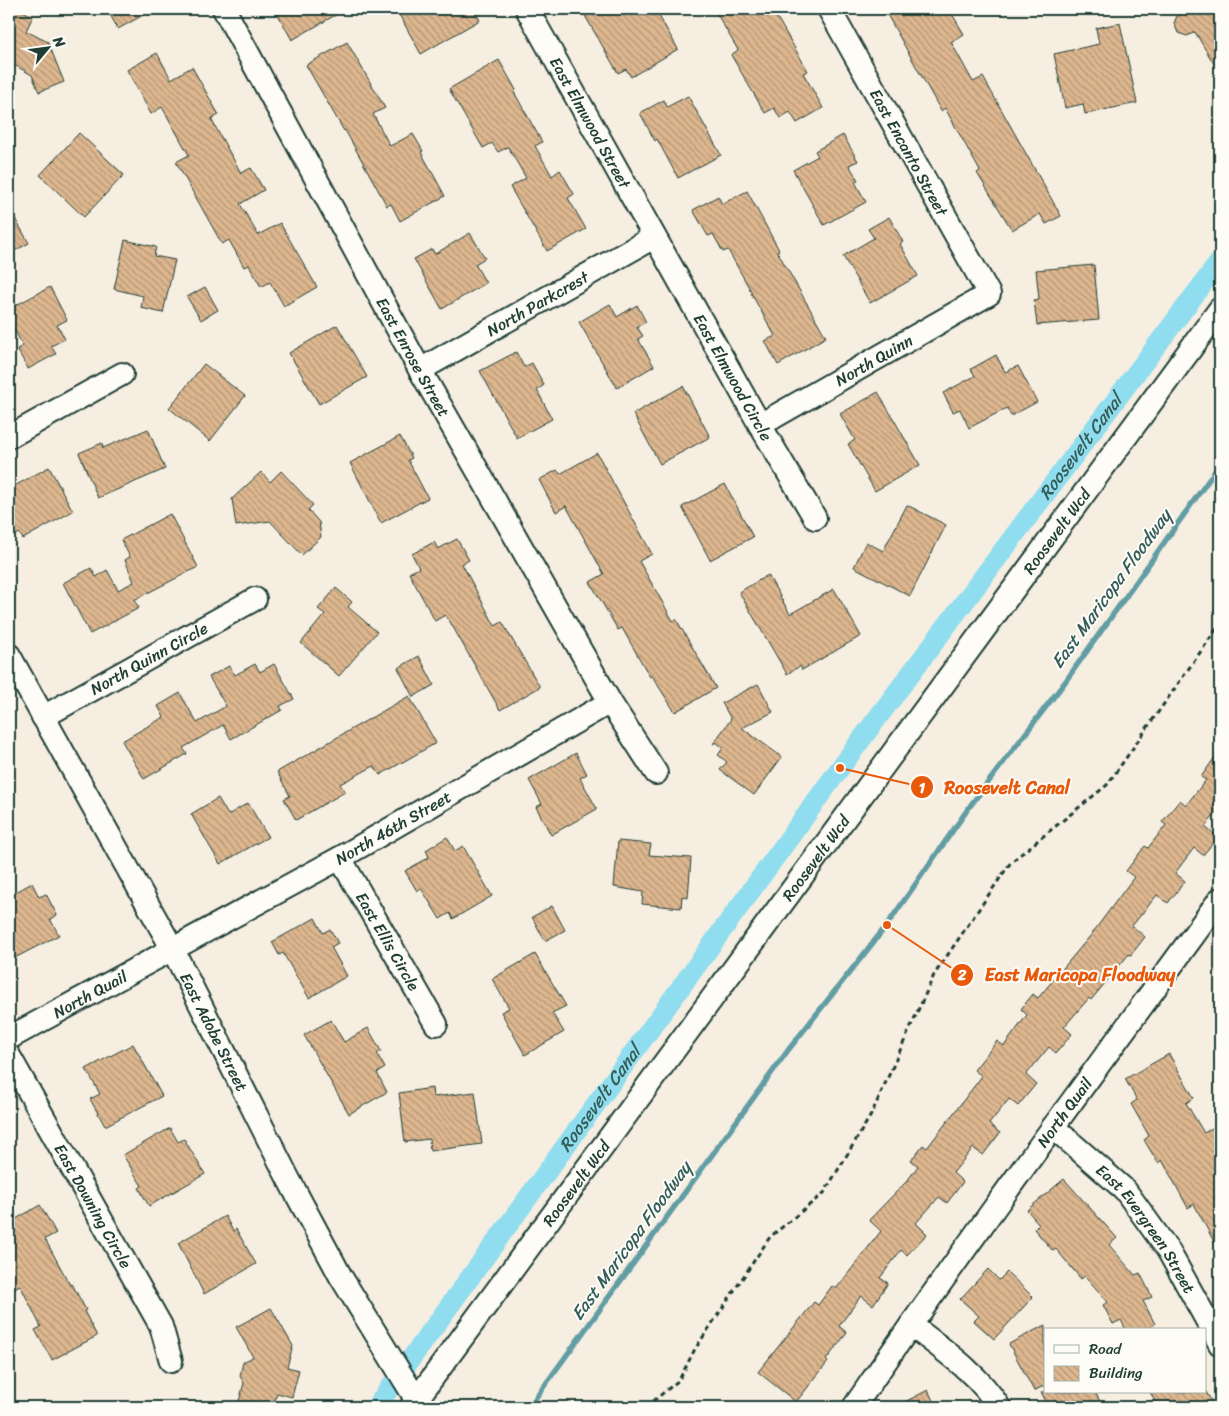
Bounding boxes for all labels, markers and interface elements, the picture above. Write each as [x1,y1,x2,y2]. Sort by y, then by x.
north arrow [22,22,72,72]
text: N [45,31,72,53]
street label: East Elmwood Street [541,51,639,194]
street label: East Encanto Street [861,83,956,222]
street label: North Parkcrest [481,263,595,344]
street label: East Enrose Street [368,292,458,423]
street label: East Elmwood Circle [685,308,781,447]
street label: North Quinn [829,326,919,394]
water label: Roosevelt Canal [1030,384,1134,507]
street label: Roosevelt Wcd [1015,481,1099,581]
water label: East Maricopa Floodway [1042,500,1182,675]
street label: North Quinn Circle [84,614,213,703]
callout: Roosevelt Canal [910,771,1080,804]
text: Roosevelt Canal [943,772,1071,804]
text: 1 [919,775,926,801]
street label: North 46th Street [329,783,457,873]
street label: Roosevelt Wcd [774,808,859,908]
street label: East Ellis Circle [347,886,428,997]
callout: East Maricopa Floodway [949,958,1185,991]
text: East Maricopa Floodway [985,959,1176,991]
street label: North Quail [47,962,133,1027]
text: 2 [957,962,967,988]
street label: East Adobe Street [171,967,256,1097]
water label: Roosevelt Canal [550,1035,652,1159]
street label: North Quail [1029,1071,1100,1154]
street label: Roosevelt Wcd [535,1133,619,1233]
street label: East Downing Circle [46,1138,140,1274]
water label: East Maricopa Floodway [562,1152,702,1327]
street label: East Evergreen Street [1089,1156,1203,1299]
legend [1044,1328,1206,1394]
text: Road [1089,1336,1122,1362]
text: Building [1089,1360,1143,1386]

